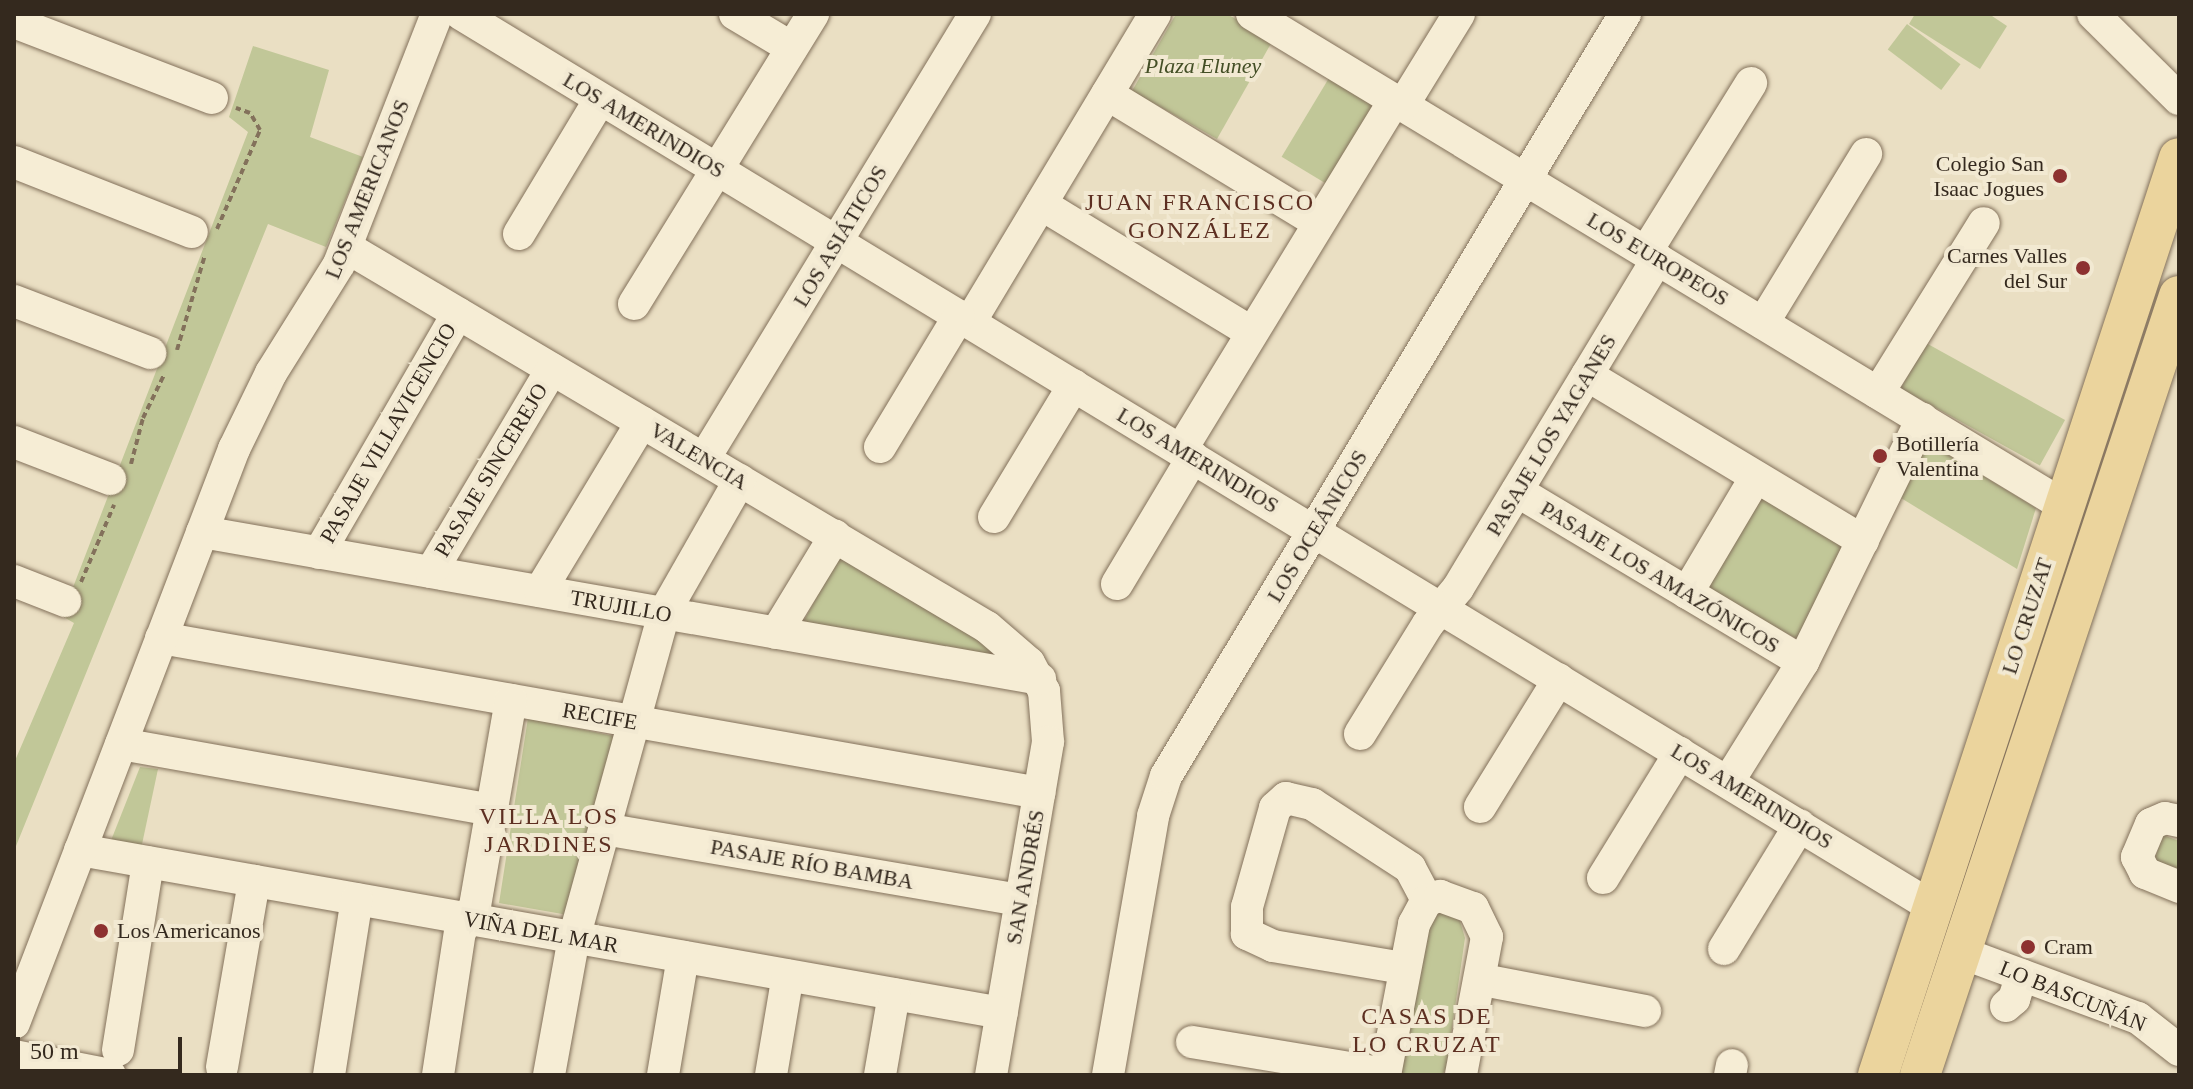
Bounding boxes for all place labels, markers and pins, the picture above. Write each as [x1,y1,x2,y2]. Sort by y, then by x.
place label: Colegio San Isaac Jogues [1933,150,2044,202]
marker: Colegio San Isaac Jogues [2051,167,2069,185]
place label: Carnes Valles del Sur [1947,242,2067,294]
marker: Carnes Valles del Sur [2074,259,2092,277]
place label: Botillería Valentina [1896,430,1979,482]
marker: Botillería Valentina [1871,447,1889,465]
place label: Los Americanos [117,918,262,944]
marker: Los Americanos [92,922,110,940]
place label: Cram [2044,934,2093,960]
marker: Cram [2019,938,2037,956]

